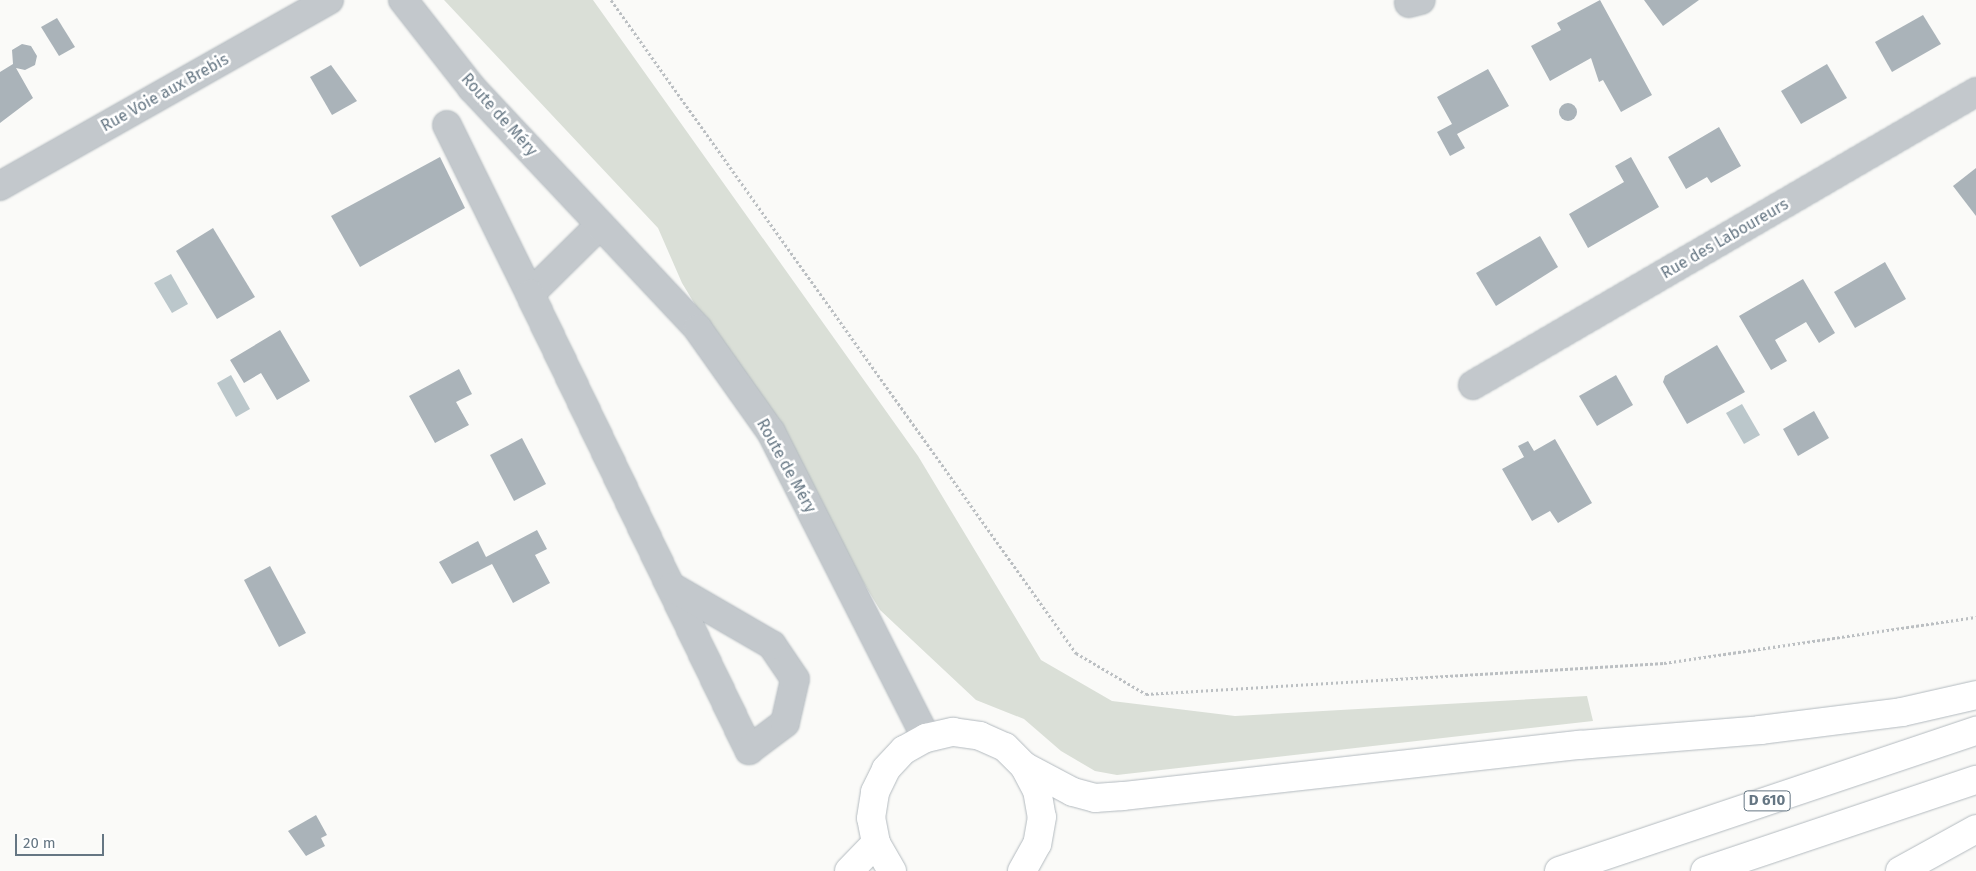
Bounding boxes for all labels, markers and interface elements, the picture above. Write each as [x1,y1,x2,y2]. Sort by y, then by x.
street label: Rue Voie aux Brebis [98,50,232,136]
street label: Route de Méry [457,70,541,160]
street label: Rue des Laboureurs [1658,195,1792,283]
street label: Route de Méry [752,416,820,516]
road number: D 610 [1743,788,1791,814]
scale bar [18,824,106,856]
text: 20 m [23,834,56,852]

